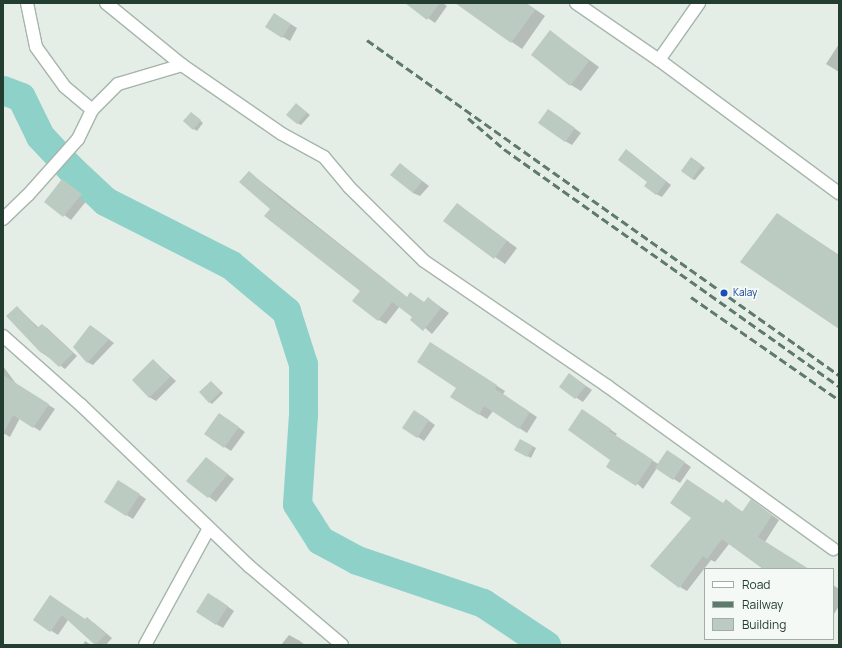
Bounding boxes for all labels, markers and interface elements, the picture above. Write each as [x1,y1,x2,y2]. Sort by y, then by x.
marker: Kalay [718,287,730,299]
place label: Kalay [733,287,757,299]
legend [704,568,834,640]
text: Road [742,576,770,593]
text: Railway [742,596,783,613]
text: Building [742,616,786,633]

